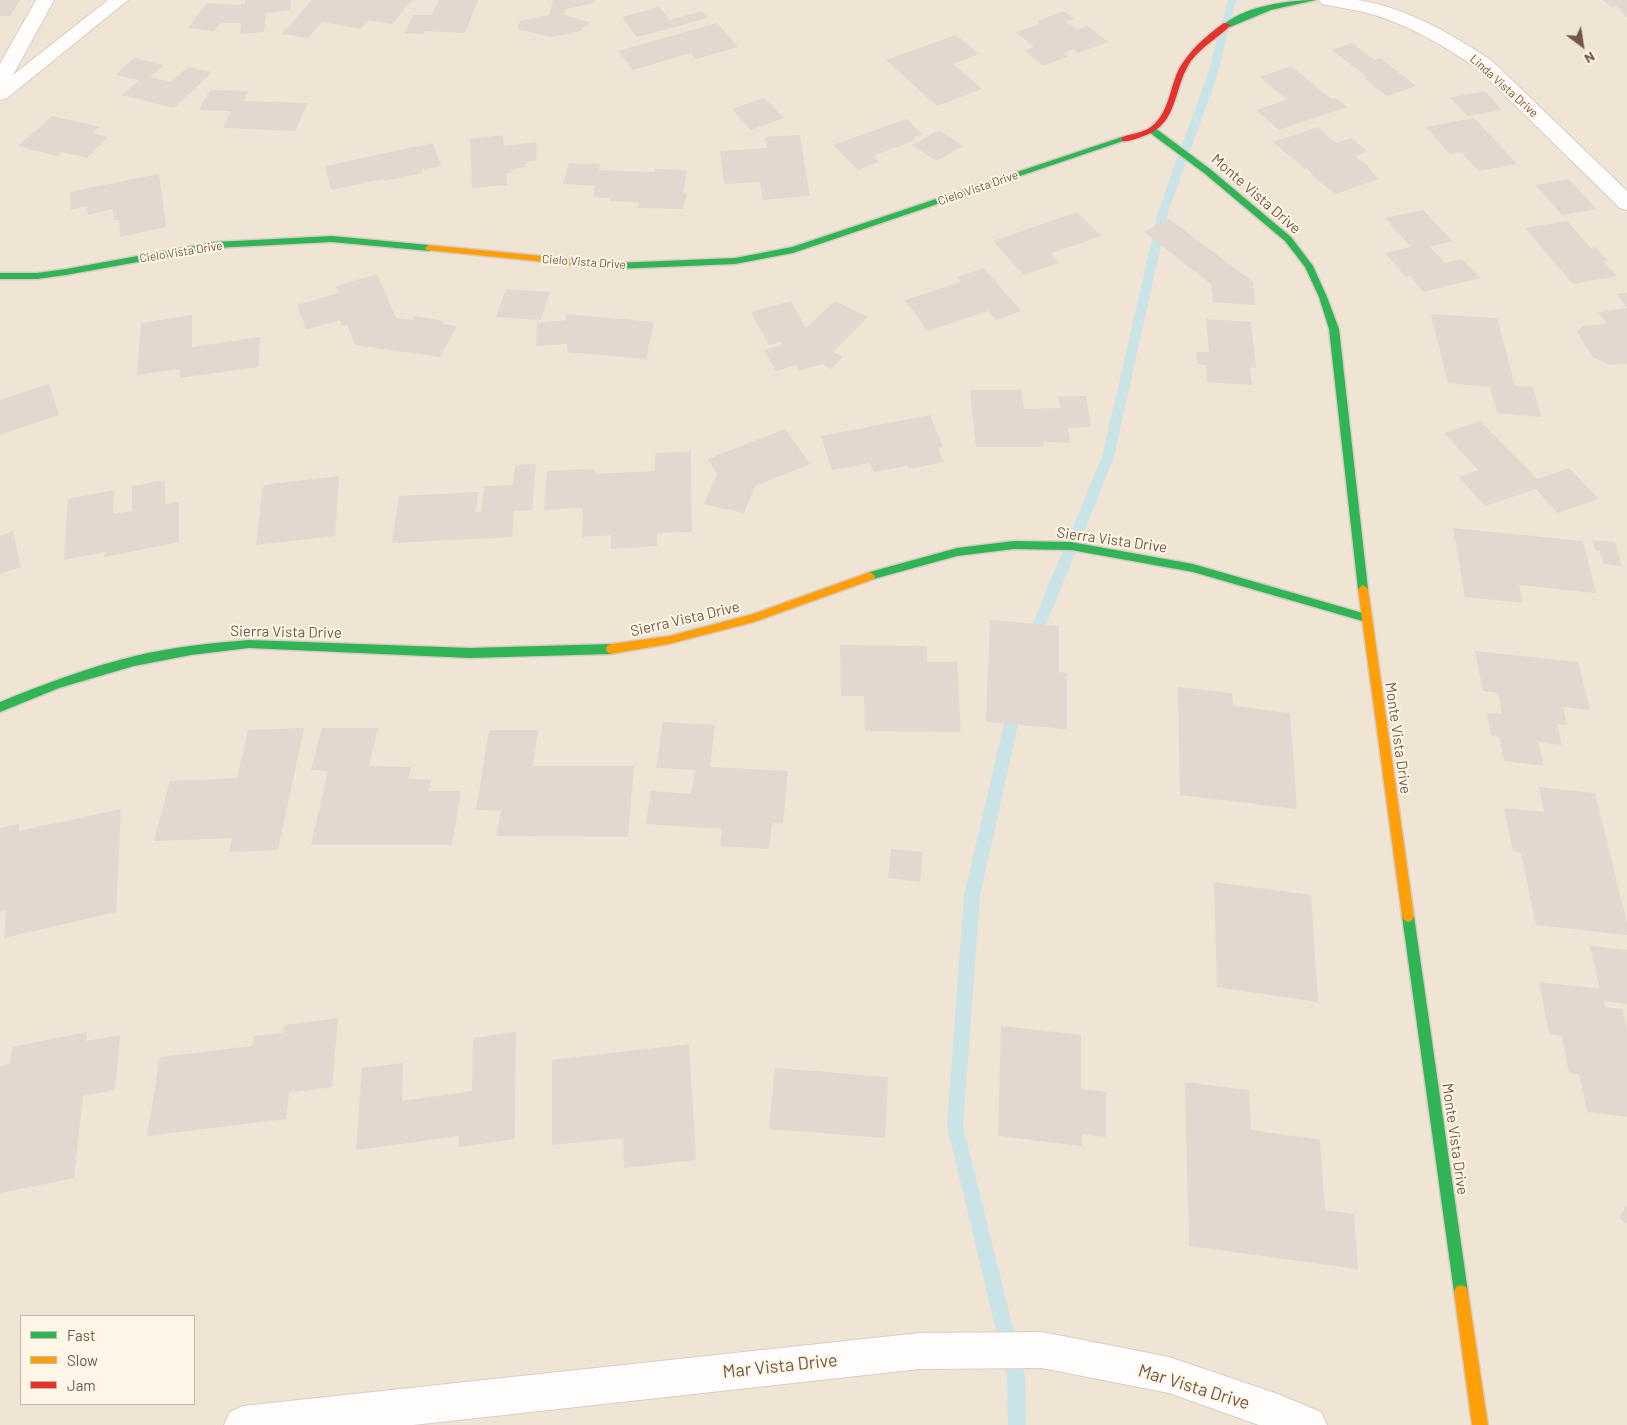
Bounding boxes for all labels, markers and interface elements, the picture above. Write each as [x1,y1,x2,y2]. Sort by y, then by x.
north arrow [1557,20,1607,70]
text: N [1582,49,1598,68]
street label: Linda Vista Drive [1467,52,1541,120]
street label: Monte Vista Drive [1208,150,1304,238]
street label: Cielo Vista Drive [936,168,1020,208]
street label: Cielo Vista Drive [138,238,224,266]
street label: Cielo Vista Drive [542,252,626,272]
street label: Sierra Vista Drive [1056,523,1168,557]
street label: Sierra Vista Drive [629,598,741,640]
street label: Sierra Vista Drive [230,622,342,642]
street label: Monte Vista Drive [1381,681,1415,795]
street label: Monte Vista Drive [1438,1082,1472,1196]
legend [20,1315,195,1405]
text: Fast [67,1326,95,1344]
street label: Mar Vista Drive [721,1349,839,1383]
text: Slow [67,1351,98,1369]
street label: Mar Vista Drive [1136,1360,1252,1414]
text: Jam [67,1376,96,1394]

